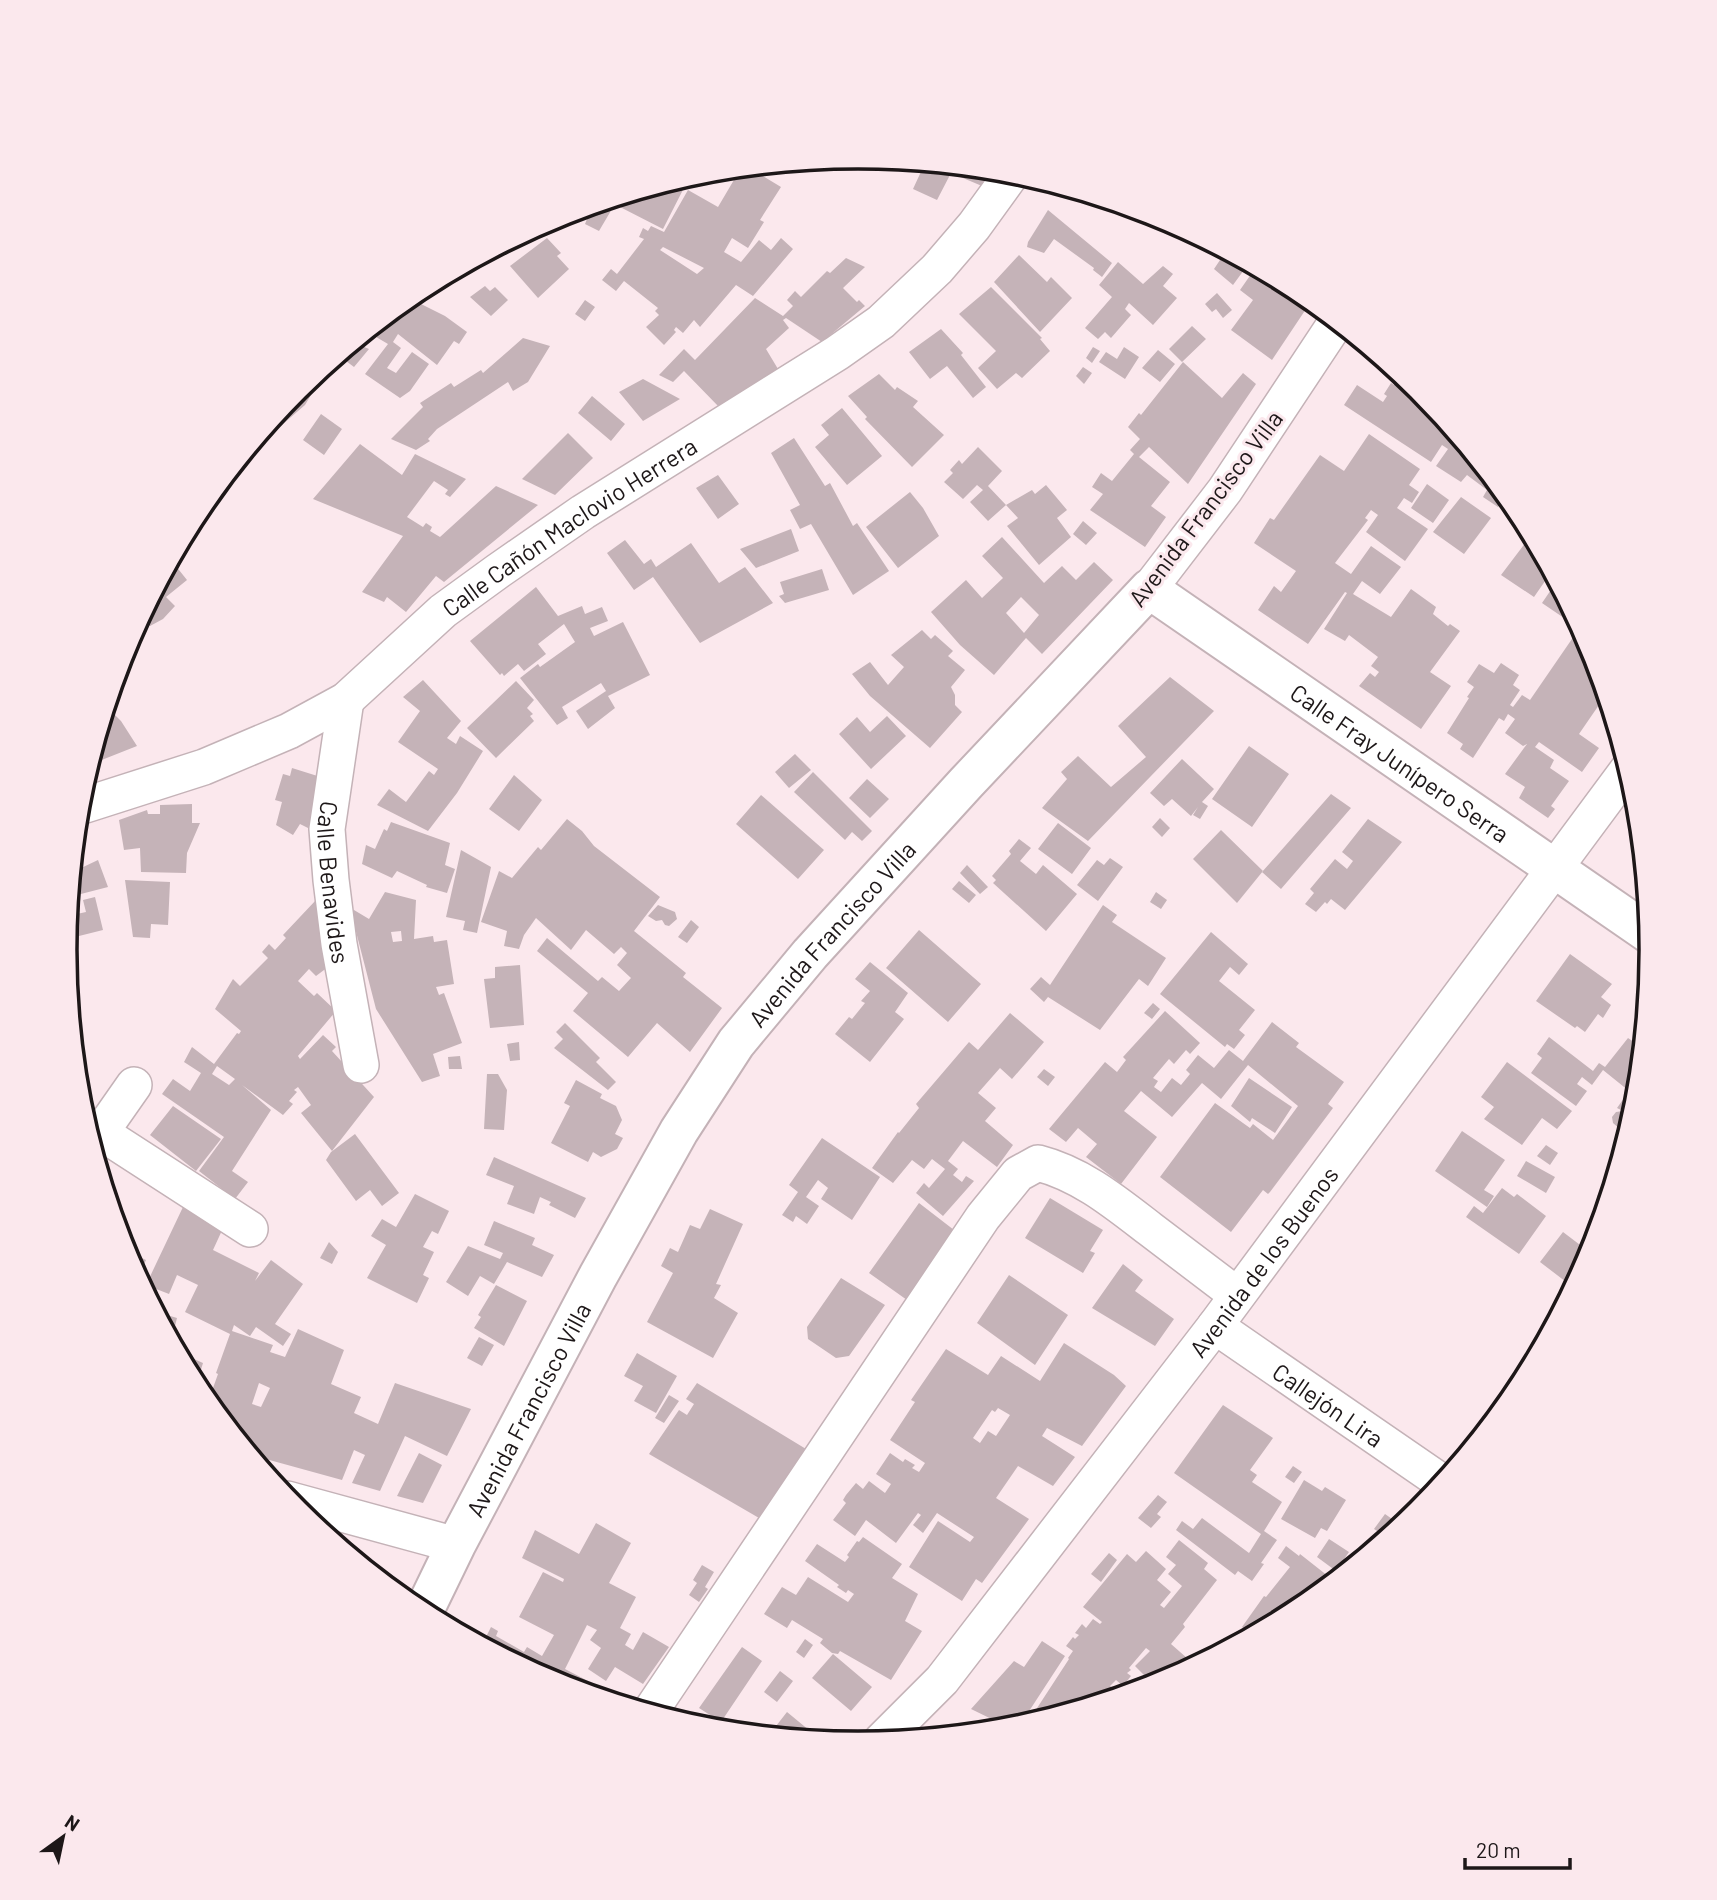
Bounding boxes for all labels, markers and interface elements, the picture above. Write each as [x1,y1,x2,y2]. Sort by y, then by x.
street label: Avenida Francisco Villa [1122,404,1288,612]
street label: Calle Cañón Maclovio Herrera [436,430,702,622]
street label: Calle Fray Junípero Serra [1286,677,1515,848]
street label: Calle Benavides [312,799,357,966]
street label: Avenida Francisco Villa [742,834,921,1032]
street label: Avenida de los Buenos [1182,1160,1343,1362]
street label: Avenida Francisco Villa [459,1297,596,1521]
street label: Callejón Lira [1268,1356,1390,1452]
north arrow [28,1802,98,1872]
text: N [61,1809,84,1835]
scale bar [1465,1826,1570,1870]
text: 20 m [1476,1837,1521,1862]

